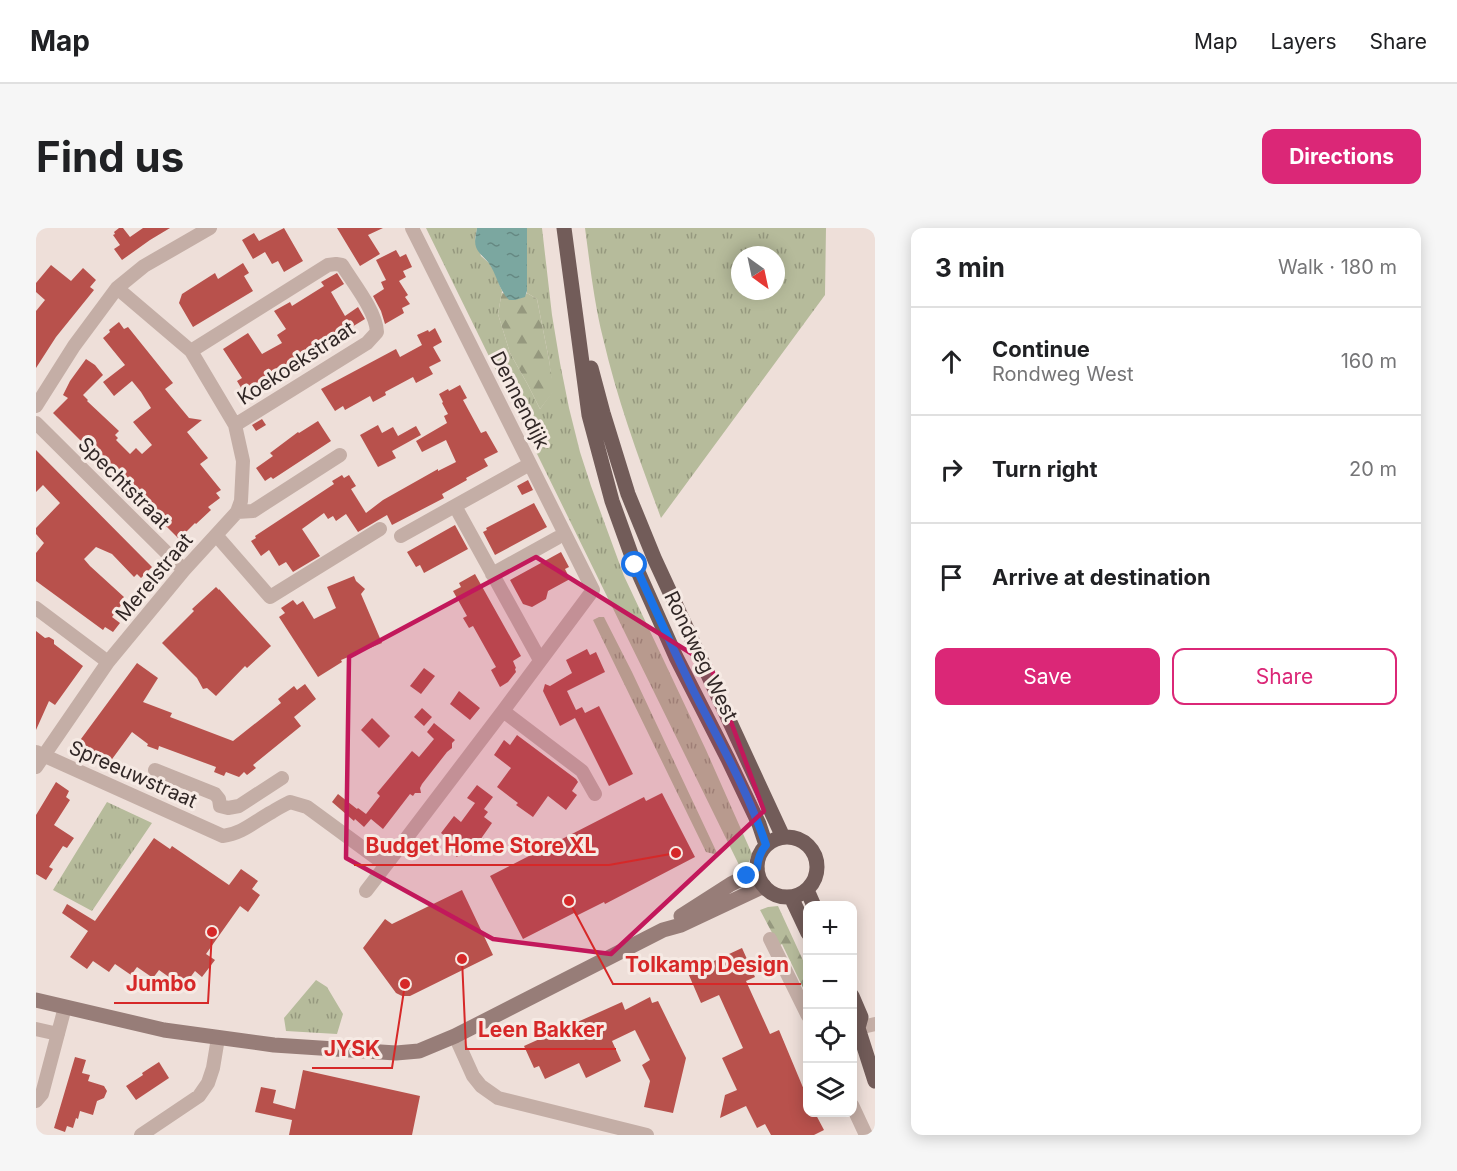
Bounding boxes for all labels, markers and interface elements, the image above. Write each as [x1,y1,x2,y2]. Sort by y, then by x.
text: Map [30,24,90,58]
text: Map [1194,29,1238,54]
text: Layers [1271,29,1337,54]
text: Share [1370,29,1427,54]
button: Directions [1262,129,1421,184]
text: Find us [36,131,184,182]
north arrow [731,246,785,300]
text: 3 min [935,252,1005,283]
text: Walk · 180 m [1278,255,1397,279]
street label: Koekoekstraat [233,316,360,410]
text: Continue [992,336,1090,362]
icon: ahead [935,345,968,378]
street label: Dennendijk [485,347,555,453]
text: 160 m [1341,349,1397,373]
text: Rondweg West [992,362,1134,386]
street label: Spechtstraat [73,432,175,534]
icon: right [935,453,968,486]
text: Turn right [992,456,1098,482]
text: 20 m [1349,457,1397,481]
street label: Merelstraat [110,528,198,626]
route start [621,551,647,577]
icon: arrive [935,561,968,594]
text: Arrive at destination [992,564,1211,590]
street label: Rondweg West [659,587,743,725]
button: Save [935,648,1160,705]
button: Share [1172,648,1397,705]
street label: Spreeuwstraat [65,735,201,813]
callout: Budget Home Store XL [354,826,609,865]
text: Budget Home Store XL [366,833,597,858]
route end [733,862,759,888]
map controls [803,901,857,1117]
button: + [803,901,857,955]
callout: Tolkamp Design [613,945,801,984]
text: Tolkamp Design [625,952,789,977]
button: − [803,955,857,1009]
callout: Jumbo [114,964,208,1003]
text: Jumbo [126,971,196,996]
button: locate [803,1009,857,1063]
callout: Leen Bakker [466,1010,616,1049]
text: Leen Bakker [478,1017,604,1042]
callout: JYSK [312,1029,392,1068]
text: JYSK [324,1036,380,1061]
button: layers [803,1063,857,1117]

